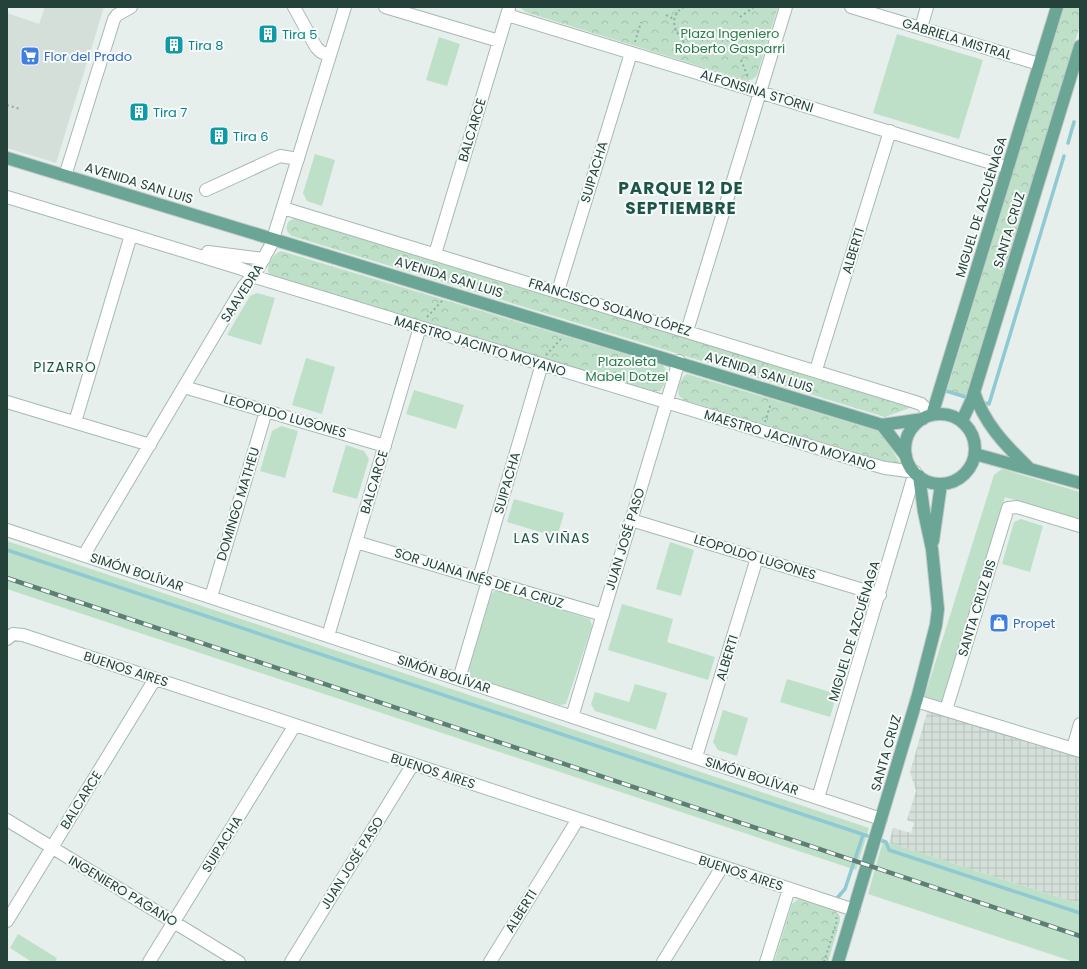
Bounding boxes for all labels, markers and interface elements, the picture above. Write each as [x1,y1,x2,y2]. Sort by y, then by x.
street label: GABRIELA MISTRAL [900,13,1015,65]
building icon: Tira 5 [257,23,279,45]
park label: Plaza Ingeniero Roberto Gasparri [675,24,785,58]
place label: Tira 5 [282,25,318,44]
building icon: Tira 8 [163,34,185,56]
place label: Tira 8 [188,36,224,55]
supermarket icon: Flor del Prado [19,45,41,67]
place label: Flor del Prado [44,47,132,66]
street label: ALFONSINA STORNI [698,65,816,117]
street label: BALCARCE [453,96,491,164]
building icon: Tira 7 [128,101,150,123]
place label: Tira 7 [153,103,187,122]
building icon: Tira 6 [208,125,230,147]
place label: Tira 6 [233,127,269,146]
street label: MIGUEL DE AZCUÉNAGA [951,134,1012,280]
street label: SUIPACHA [576,139,612,205]
street label: AVENIDA SAN LUIS [83,158,195,208]
district label: PARQUE 12 DE SEPTIEMBRE [618,176,744,220]
street label: SANTA CRUZ [988,190,1030,270]
street label: ALBERTI [837,226,869,276]
street label: AVENIDA SAN LUIS [393,252,505,302]
street label: SAAVEDRA [216,260,268,326]
street label: FRANCISCO SOLANO LÓPEZ [526,273,694,341]
street label: MAESTRO JACINTO MOYANO [392,311,568,381]
street label: AVENIDA SAN LUIS [703,347,815,397]
park label: Plazoleta Mabel Dotzel [586,352,668,386]
district label: PIZARRO [33,357,97,377]
street label: LEOPOLDO LUGONES [221,389,349,443]
street label: MAESTRO JACINTO MOYANO [702,405,878,475]
street label: DOMINGO MATHEU [212,445,264,563]
street label: BALCARCE [355,448,393,516]
street label: SUIPACHA [489,450,525,516]
street label: JUAN JOSÉ PASO [600,486,650,592]
district label: LAS VIÑAS [514,528,590,548]
street label: LEOPOLDO LUGONES [692,529,818,585]
street label: SOR JUANA INÉS DE LA CRUZ [392,543,566,613]
street label: SIMÓN BOLÍVAR [88,548,186,596]
street label: SANTA CRUZ BIS [953,557,1001,659]
street label: MIGUEL DE AZCUÉNAGA [824,558,885,704]
shop icon: Propet [988,612,1010,634]
place label: Propet [1013,614,1056,633]
street label: ALBERTI [711,633,743,683]
street label: BUENOS AIRES [81,646,171,692]
street label: SIMÓN BOLÍVAR [395,650,493,698]
street label: SANTA CRUZ [866,713,906,793]
street label: BUENOS AIRES [388,748,478,794]
street label: SIMÓN BOLÍVAR [703,752,801,800]
street label: BALCARCE [56,767,106,833]
street label: SUIPACHA [197,812,247,876]
street label: JUAN JOSÉ PASO [316,813,388,913]
street label: BUENOS AIRES [696,850,786,896]
street label: INGENIERO PAGANO [65,851,181,931]
street label: ALBERTI [500,886,542,936]

